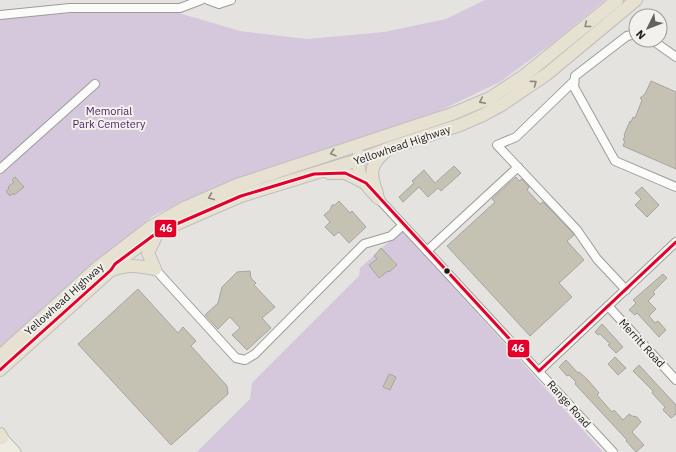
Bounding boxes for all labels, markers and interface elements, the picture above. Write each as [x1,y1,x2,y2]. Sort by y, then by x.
north arrow [628,8,668,48]
one-way arrow [585,20,592,27]
text: N [633,27,649,43]
one-way arrow [529,81,536,88]
one-way arrow [479,96,487,104]
park label: Memorial Park Cemetery [73,104,146,131]
street label: Yellowhead Highway [352,122,453,168]
one-way arrow [330,149,337,157]
one-way arrow [207,192,214,200]
line badge: 46 [154,219,177,238]
text: 46 [159,221,173,235]
street label: Yellowhead Highway [21,259,107,338]
unlabelled marker [442,266,452,276]
street label: Merritt Road [616,316,668,370]
line badge: 46 [507,339,530,358]
text: 46 [511,341,525,355]
street label: Range Road [544,377,594,431]

